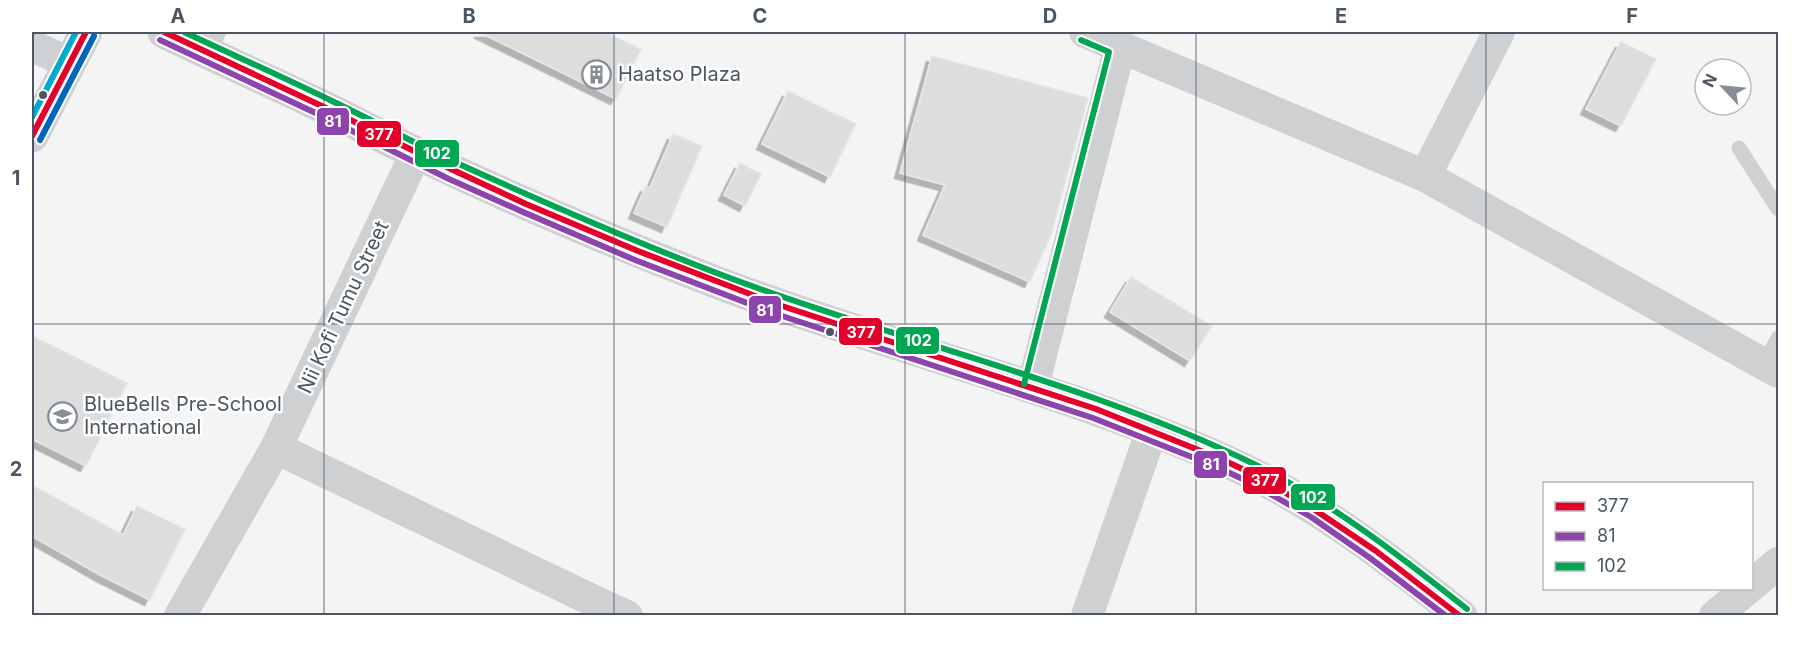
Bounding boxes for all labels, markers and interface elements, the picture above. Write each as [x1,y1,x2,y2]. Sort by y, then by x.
text: A [171,4,186,28]
text: B [462,4,476,28]
text: C [753,4,767,28]
text: D [1043,4,1057,28]
text: E [1335,4,1347,28]
text: F [1626,4,1638,28]
north arrow [1693,57,1753,117]
building icon: Haatso Plaza [581,58,613,90]
place label: Haatso Plaza [618,62,741,86]
text: N [1698,71,1721,90]
unlabelled marker [37,89,49,101]
line badge: 81 [316,107,350,136]
text: 81 [324,111,342,131]
line badge: 377 [356,120,402,148]
text: 377 [364,124,394,144]
line badge: 102 [414,139,460,168]
text: 102 [423,143,451,163]
text: 1 [12,166,20,190]
street label: Nii Kofi Tumu Street [292,217,394,397]
line badge: 81 [748,295,782,324]
text: 81 [756,300,774,320]
line badge: 377 [838,317,883,346]
text: 377 [846,322,876,342]
unlabelled marker [824,326,836,338]
line badge: 102 [895,326,940,355]
text: 102 [904,330,932,350]
place label: BlueBells Pre-School International [84,392,282,439]
school or university icon: BlueBells Pre-School International [47,400,79,432]
line badge: 81 [1193,450,1228,479]
text: 81 [1202,454,1220,474]
text: 2 [10,457,22,481]
line badge: 377 [1242,466,1287,495]
text: 377 [1250,470,1280,490]
legend [1543,482,1753,590]
line badge: 102 [1290,483,1336,511]
text: 102 [1299,487,1327,507]
text: 377 [1597,495,1629,516]
text: 81 [1597,525,1615,546]
text: 102 [1597,555,1627,576]

